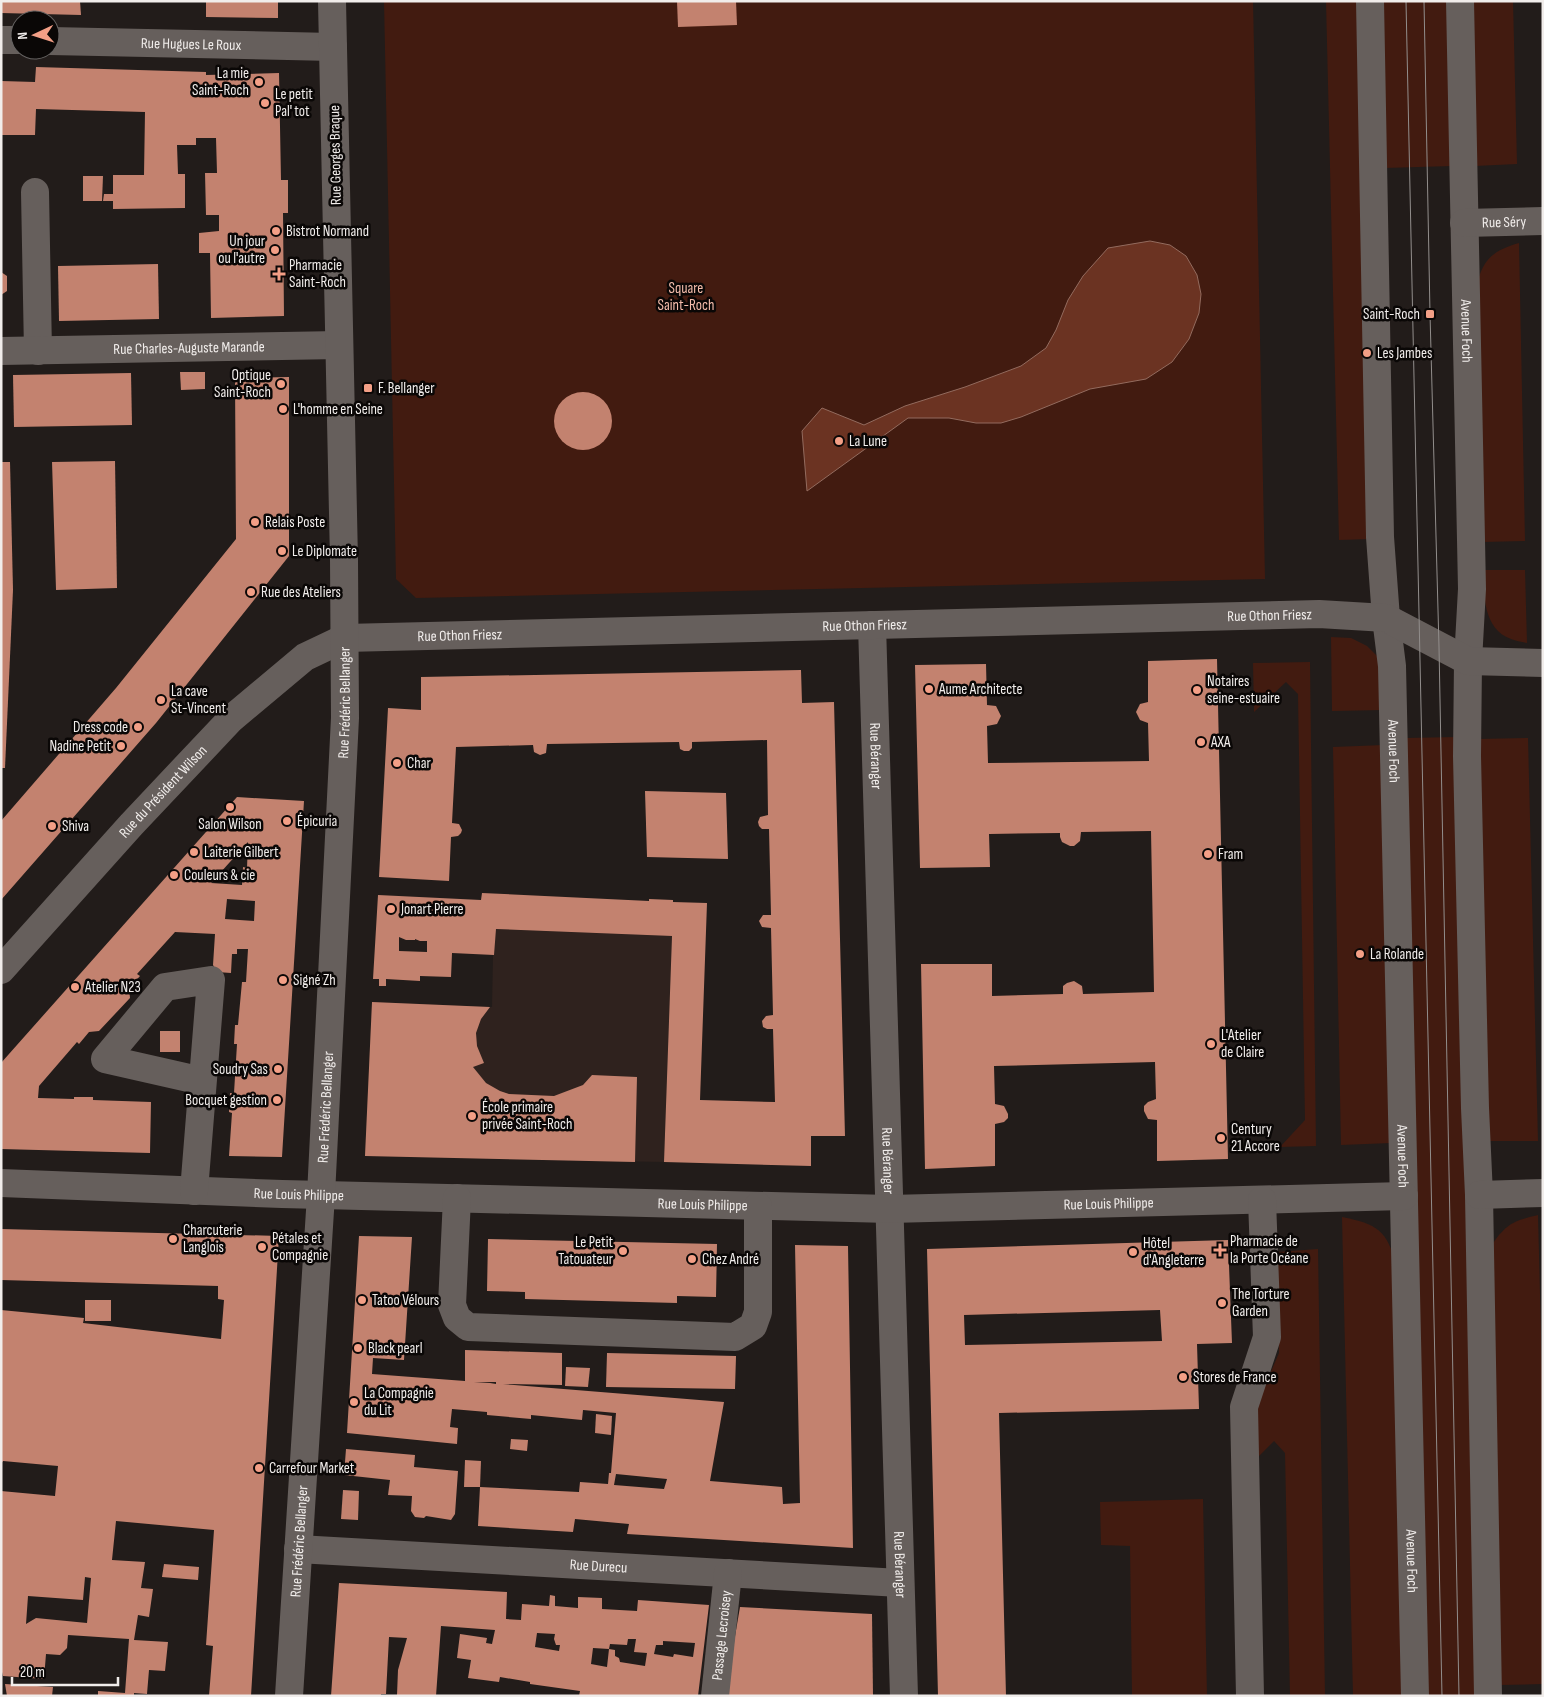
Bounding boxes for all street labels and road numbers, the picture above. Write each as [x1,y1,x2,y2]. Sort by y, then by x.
street label: Rue Hugues Le Roux [141,34,242,55]
street label: Rue Georges Braque [325,105,346,205]
street label: Rue Séry [1482,212,1527,233]
street label: Avenue Foch [1456,298,1476,363]
street label: Rue Charles-Auguste Marande [113,337,265,359]
street label: Rue Othon Friesz [1227,605,1313,626]
street label: Rue Othon Friesz [822,615,908,636]
street label: Rue Othon Friesz [417,625,503,646]
street label: Rue Frédéric Bellanger [334,646,355,759]
street label: Avenue Foch [1383,718,1404,783]
street label: Rue Béranger [865,722,886,790]
street label: Rue du Président Wilson [115,741,211,842]
street label: Rue Frédéric Bellanger [314,1050,338,1164]
street label: Avenue Foch [1392,1123,1413,1188]
street label: Rue Béranger [877,1127,898,1195]
street label: Rue Louis Philippe [253,1184,344,1206]
street label: Rue Louis Philippe [1063,1193,1154,1215]
street label: Rue Louis Philippe [657,1194,748,1215]
street label: Rue Frédéric Bellanger [286,1484,312,1598]
street label: Avenue Foch [1401,1528,1422,1593]
street label: Rue Béranger [889,1531,910,1599]
street label: Rue Durecu [569,1555,628,1578]
street label: Passage Lecroisey [708,1589,736,1681]

